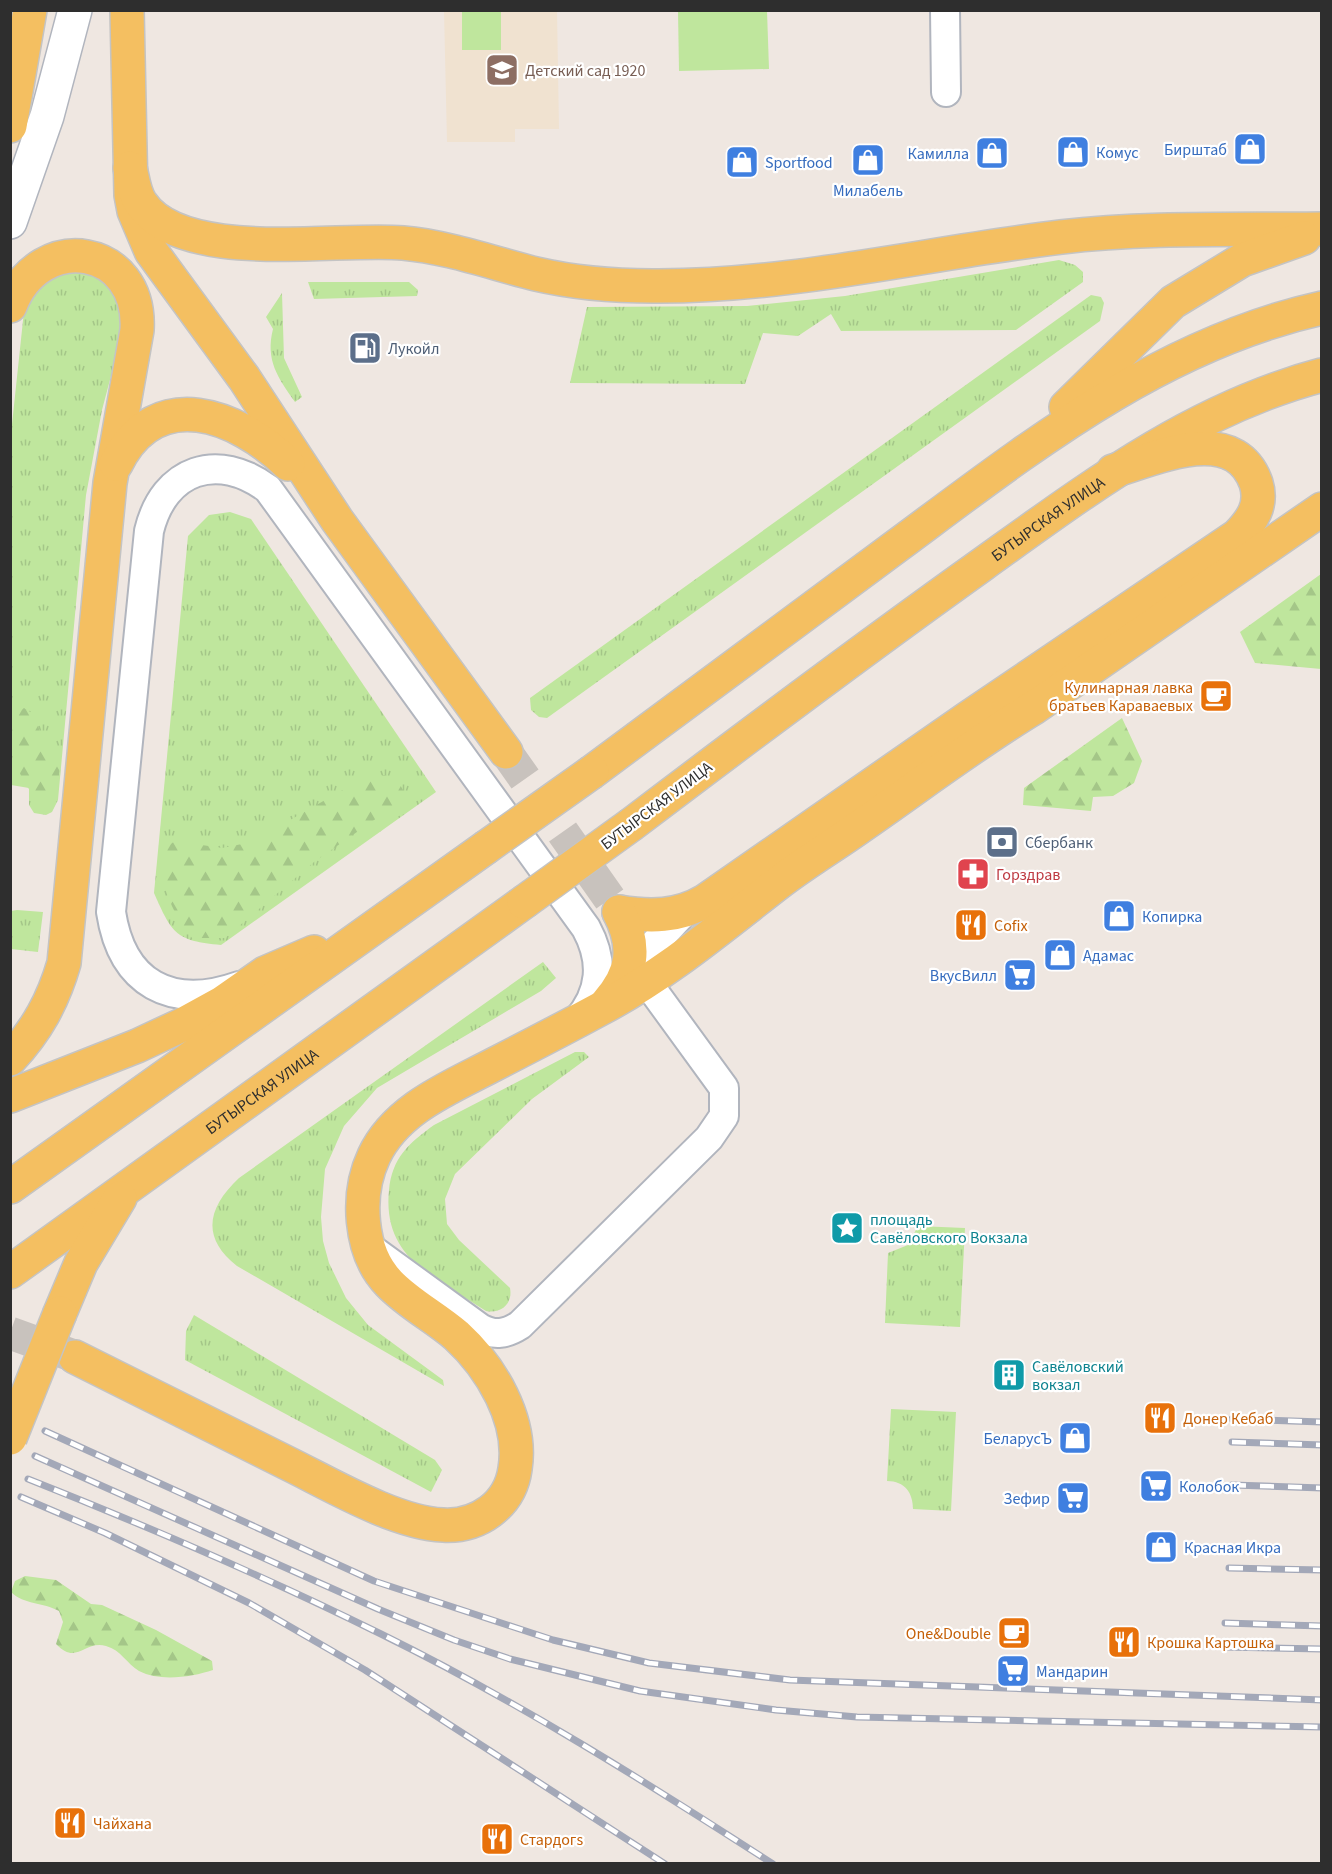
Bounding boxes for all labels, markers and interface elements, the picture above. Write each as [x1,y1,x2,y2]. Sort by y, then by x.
school or university icon: Детский сад 1920 [484,52,520,88]
place label: Детский сад 1920 [525,60,646,82]
shop icon: Бирштаб [1232,131,1268,167]
shop icon: Комус [1055,134,1091,170]
shop icon: Камилла [974,135,1010,171]
place label: Бирштаб [1164,139,1227,161]
shop icon: Милабель [850,142,886,178]
place label: Комус [1096,142,1139,164]
place label: Камилла [907,143,969,165]
shop icon: Sportfood [724,144,760,180]
place label: Sportfood [765,152,833,174]
place label: Милабель [833,180,903,202]
fuel station icon: Лукойл [347,330,383,366]
place label: Лукойл [388,338,439,360]
street label: БУТЫРСКАЯ УЛИЦА [987,471,1110,567]
place label: Кулинарная лавка братьев Караваевых [1049,677,1193,717]
cafe icon: Кулинарная лавка братьев Караваевых [1198,678,1234,714]
street label: БУТЫРСКАЯ УЛИЦА [596,756,717,855]
bank icon: Сбербанк [984,824,1020,860]
place label: Сбербанк [1025,832,1093,854]
pharmacy icon: Горздрав [955,856,991,892]
place label: Горздрав [996,864,1060,886]
shop icon: Копирка [1101,898,1137,934]
place label: Копирка [1142,906,1202,928]
restaurant icon: Cofix [953,907,989,943]
place label: Cofix [994,915,1028,937]
shop icon: Адамас [1042,937,1078,973]
place label: Адамас [1083,945,1134,967]
supermarket icon: ВкусВилл [1002,957,1038,993]
place label: ВкусВилл [930,965,997,987]
street label: БУТЫРСКАЯ УЛИЦА [201,1043,323,1140]
place label: площадь Савёловского Вокзала [870,1209,1028,1249]
place icon: площадь Савёловского Вокзала [829,1210,865,1246]
place label: Савёловский вокзал [1032,1356,1124,1396]
building icon: Савёловский вокзал [991,1357,1027,1393]
restaurant icon: Донер Кебаб [1142,1400,1178,1436]
place label: Донер Кебаб [1183,1408,1273,1430]
shop icon: БеларусЪ [1057,1420,1093,1456]
place label: БеларусЪ [983,1428,1052,1450]
supermarket icon: Колобок [1138,1468,1174,1504]
place label: Колобок [1179,1476,1239,1498]
supermarket icon: Зефир [1055,1480,1091,1516]
place label: Зефир [1004,1488,1050,1510]
shop icon: Красная Икра [1143,1529,1179,1565]
place label: Красная Икра [1184,1537,1281,1559]
cafe icon: One&Double [996,1615,1032,1651]
place label: One&Double [906,1623,991,1645]
restaurant icon: Крошка Картошка [1106,1624,1142,1660]
place label: Крошка Картошка [1147,1632,1274,1654]
supermarket icon: Мандарин [995,1653,1031,1689]
place label: Мандарин [1036,1661,1108,1683]
restaurant icon: Чайхана [52,1805,88,1841]
place label: Чайхана [93,1813,152,1835]
restaurant icon: Стардогs [479,1821,515,1857]
place label: Стардогs [520,1829,583,1851]

